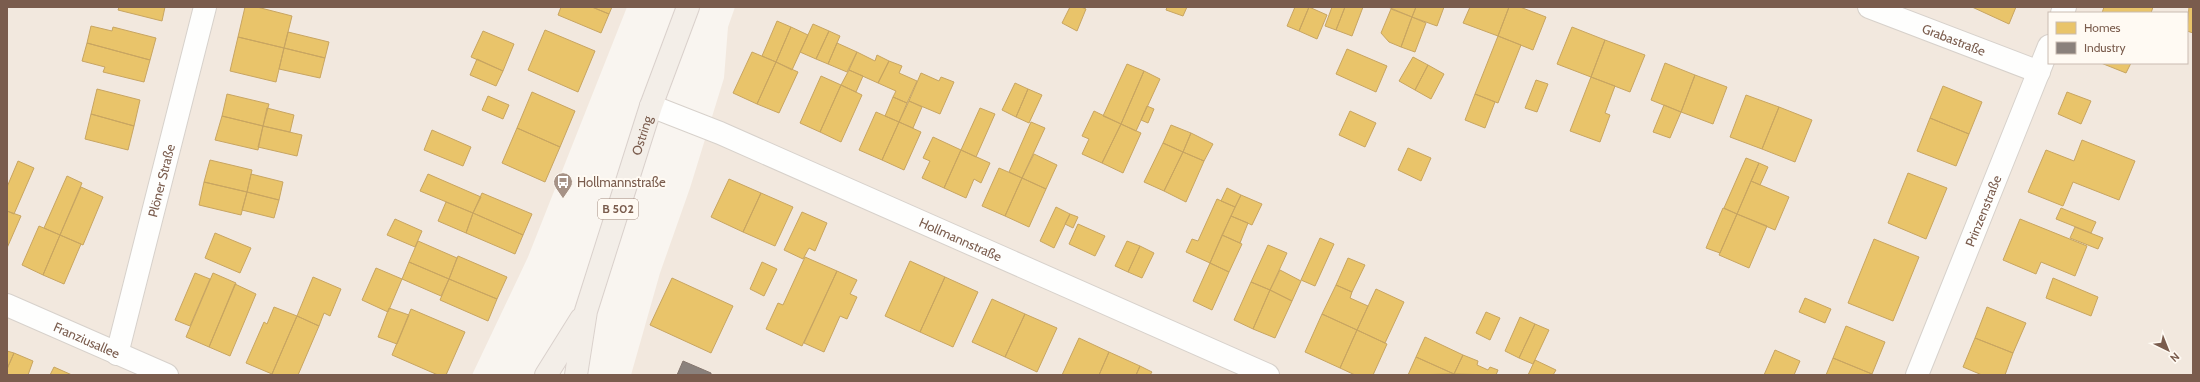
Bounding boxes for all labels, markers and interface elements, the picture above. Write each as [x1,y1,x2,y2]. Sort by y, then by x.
legend [2048,12,2188,64]
street label: Grabastraße [1920,20,1988,59]
text: Homes [2084,20,2121,35]
text: Industry [2084,40,2125,55]
street label: Ostring [628,113,656,157]
street label: Plöner Straße [144,142,178,219]
bus stop icon: Hollmannstraße [552,171,574,199]
street label: Prinzenstraße [1961,172,2005,249]
place label: Hollmannstraße [577,174,666,190]
road number: B 502 [598,199,638,219]
street label: Hollmannstraße [917,214,1005,265]
street label: Franziusallee [51,318,123,361]
north arrow [2148,330,2188,370]
text: N [2167,350,2182,365]

